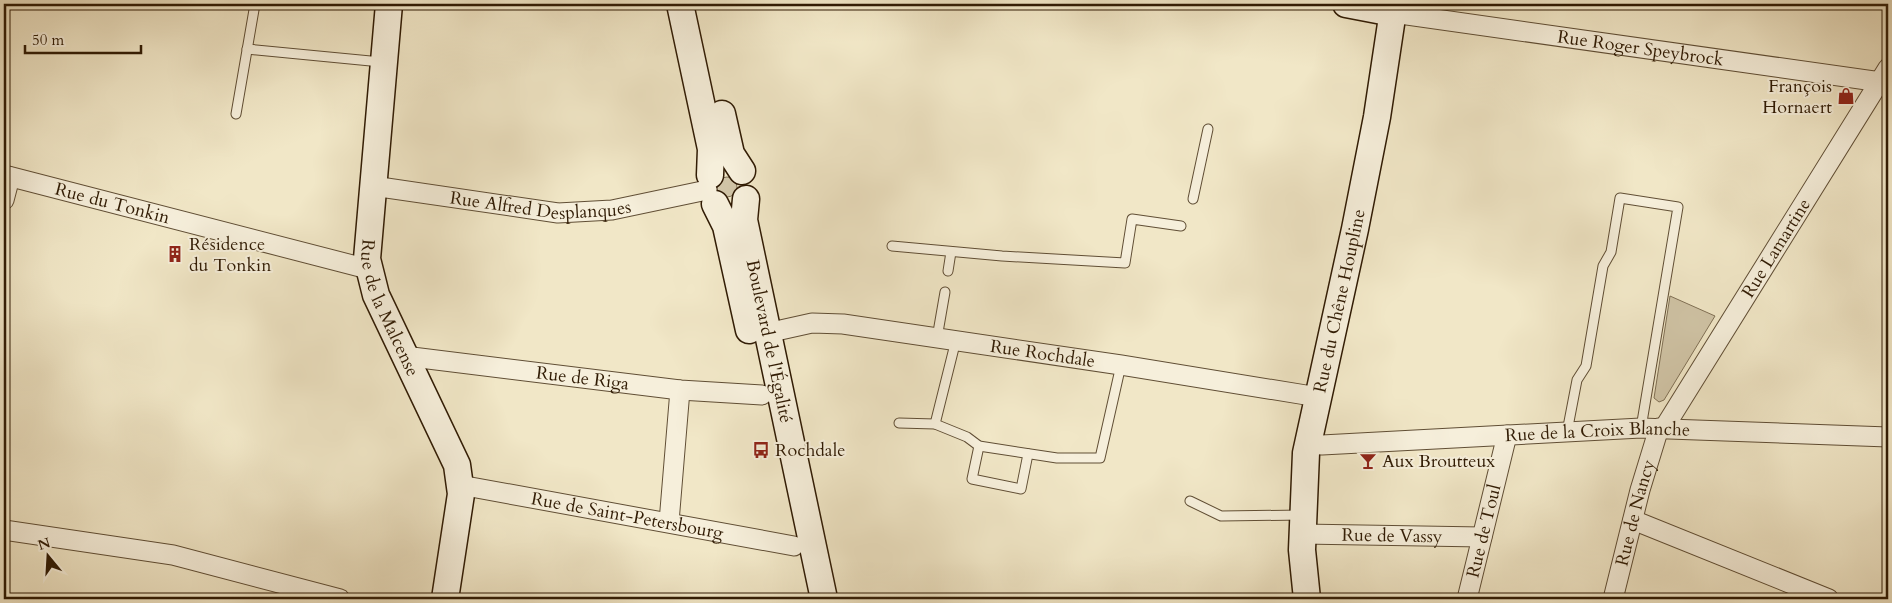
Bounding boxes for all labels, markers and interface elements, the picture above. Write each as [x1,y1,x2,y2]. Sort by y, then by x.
scale bar [25,22,141,54]
street label: Rue Roger Speybrock [1556,24,1725,73]
text: 50 m [32,30,64,50]
place label: François Hornaert [1762,74,1832,120]
shop icon: François Hornaert [1836,86,1856,106]
street label: Rue du Tonkin [52,177,173,231]
street label: Rue Alfred Desplanques [448,185,633,226]
street label: Rue Lamartine [1736,194,1817,303]
street label: Rue du Chêne Houpline [1308,207,1372,395]
place label: Résidence du Tonkin [189,232,272,278]
street label: Rue de la Malcense [354,238,425,381]
building icon: Résidence du Tonkin [165,244,185,264]
street label: Boulevard de l'Égalité [740,257,799,425]
street label: Rue Rochdale [988,334,1097,374]
street label: Rue de Riga [535,360,631,397]
street label: Rue de la Croix Blanche [1504,416,1690,448]
place label: Rochdale [775,438,845,463]
bus stop icon: Rochdale [751,440,771,460]
place label: Aux Broutteux [1382,449,1495,474]
bar icon: Aux Broutteux [1358,451,1378,471]
street label: Rue de Nancy [1610,456,1662,569]
street label: Rue de Toul [1461,481,1508,580]
street label: Rue de Saint-Petersbourg [529,486,726,546]
street label: Rue de Vassy [1341,523,1443,549]
north arrow [22,530,72,580]
text: N [35,533,53,555]

